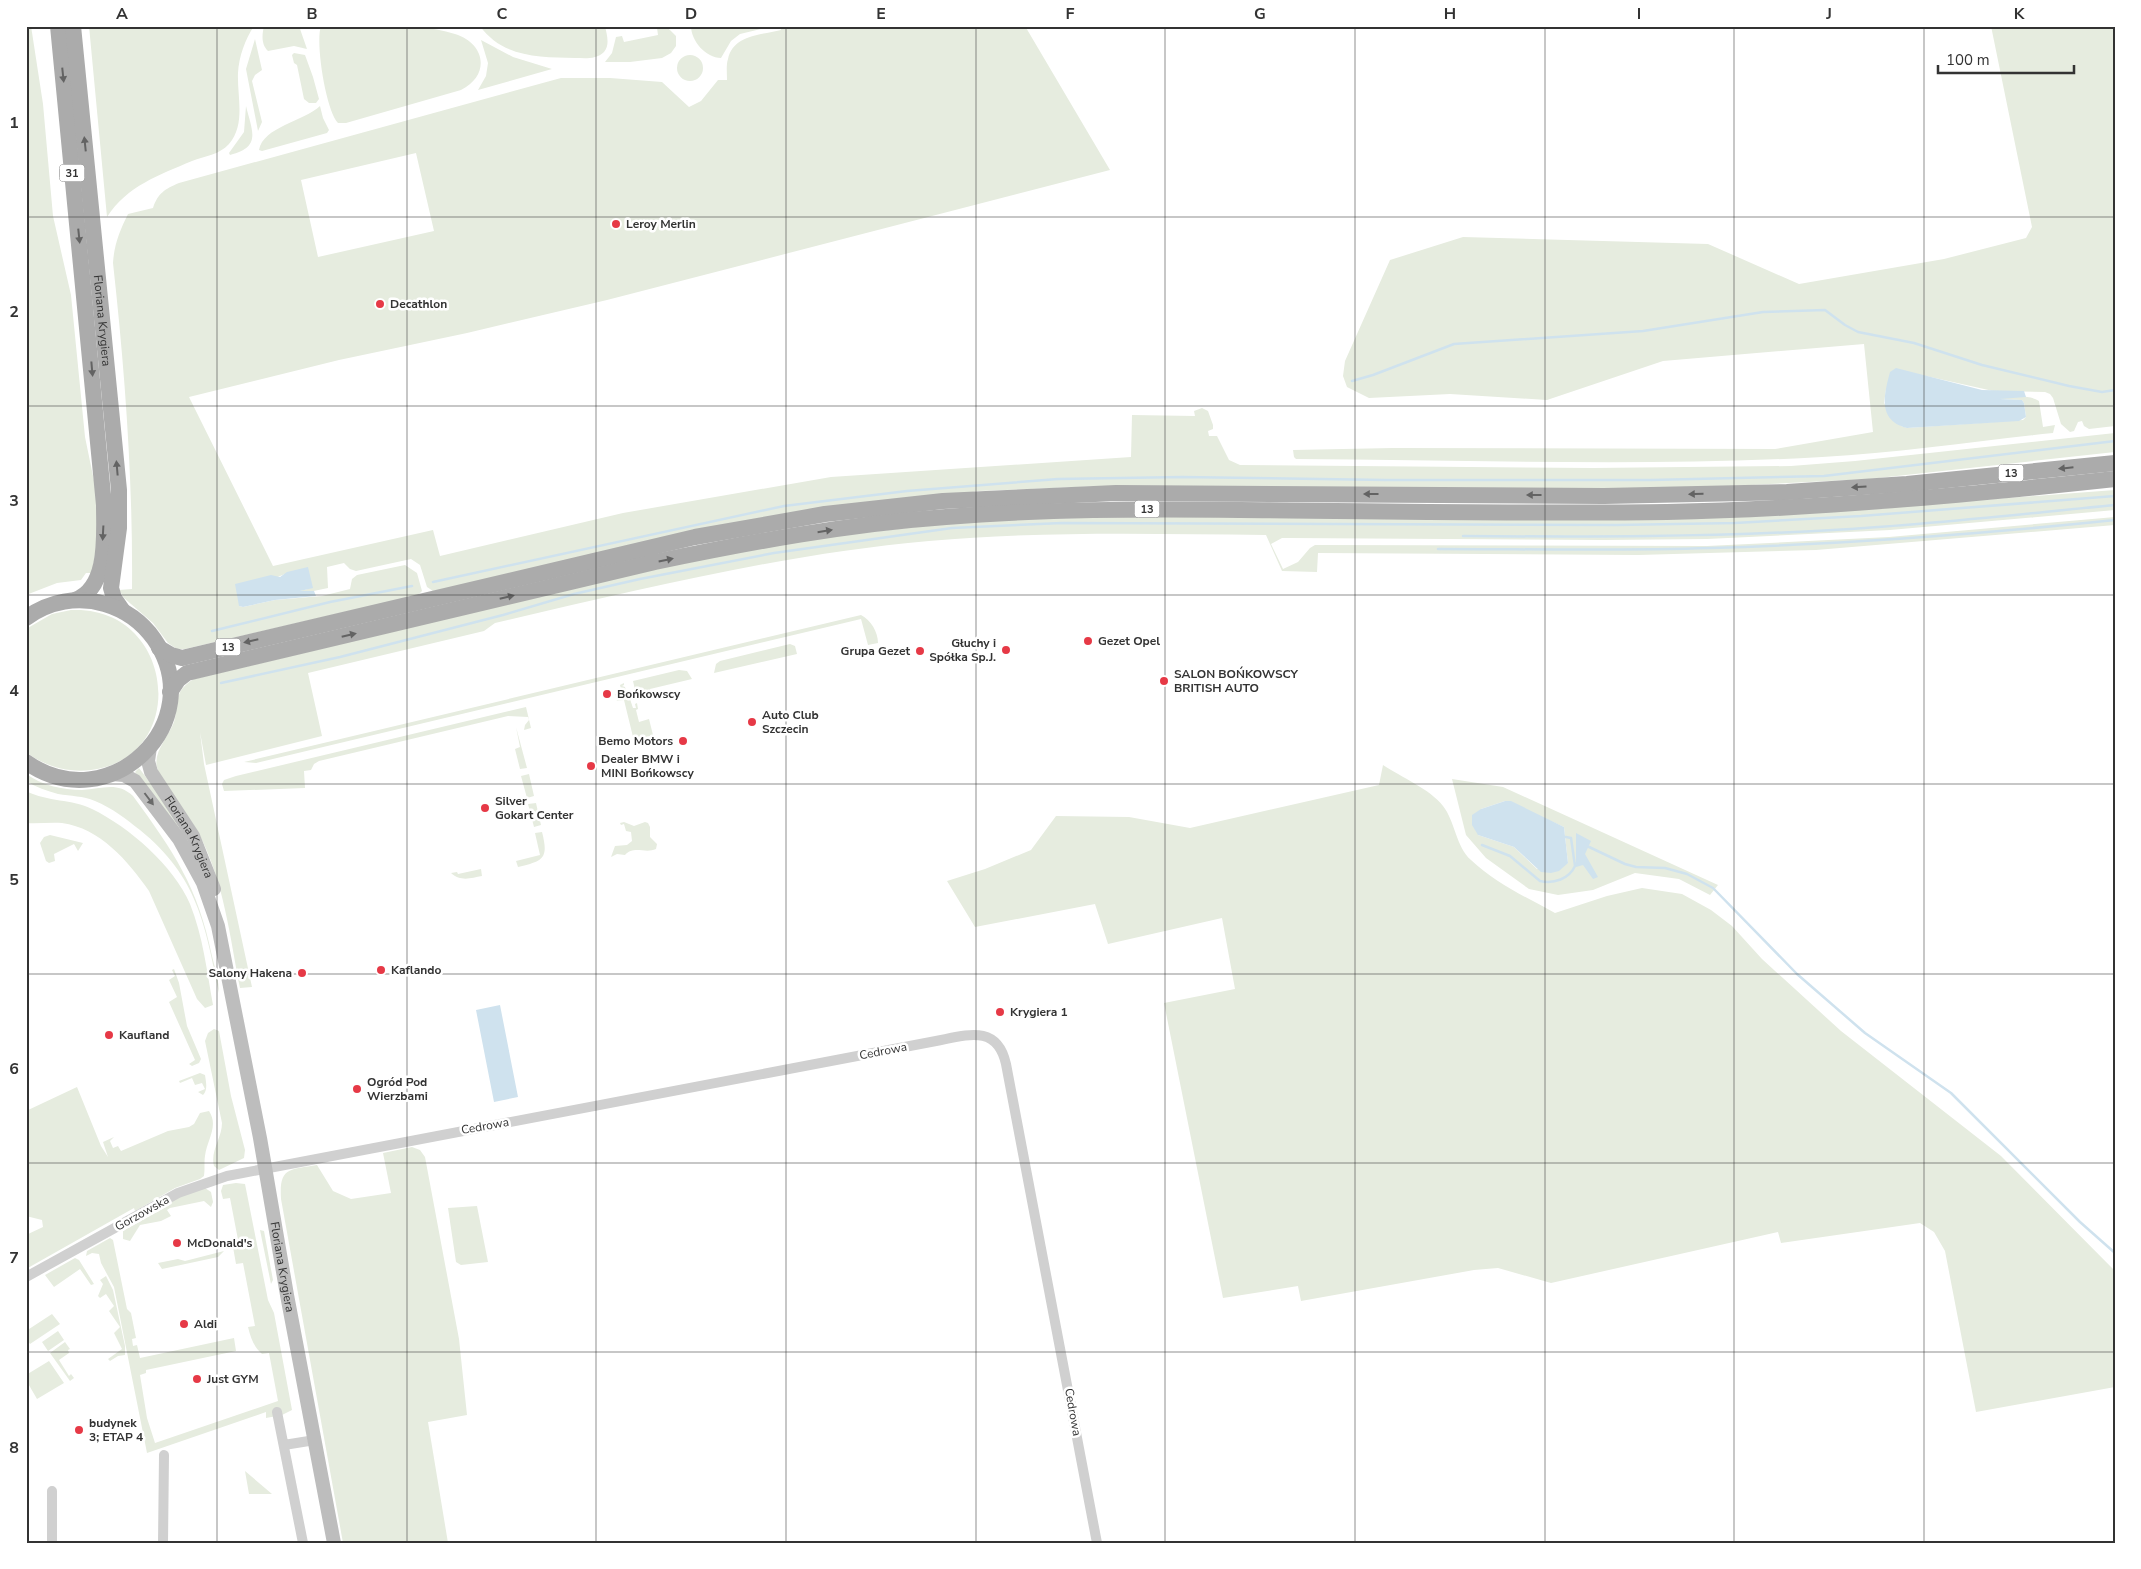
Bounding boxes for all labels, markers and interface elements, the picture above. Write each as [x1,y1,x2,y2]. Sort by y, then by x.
text: A [116,3,128,25]
text: B [306,3,318,25]
text: C [497,3,508,25]
text: D [685,3,697,25]
text: E [876,3,886,25]
text: F [1066,3,1075,25]
text: G [1254,3,1266,25]
text: H [1444,3,1456,25]
text: I [1637,3,1641,25]
text: J [1825,3,1832,25]
text: K [2014,3,2026,25]
scale bar [1938,42,2075,74]
text: 100 m [1946,50,1990,70]
one-way arrow [59,67,67,83]
text: 1 [9,112,19,134]
one-way arrow [80,135,88,151]
road number: 31 [60,164,84,182]
place label: Leroy Merlin [626,216,696,232]
marker: Leroy Merlin [610,218,622,230]
one-way arrow [75,229,83,245]
street label: Floriana Krygiera [90,274,115,367]
place label: Decathlon [390,296,447,312]
marker: Decathlon [374,298,386,310]
text: 2 [9,301,19,323]
one-way arrow [88,361,96,377]
one-way arrow [112,459,120,475]
road number: 13 [1998,464,2024,482]
one-way arrow [2058,464,2074,472]
one-way arrow [1850,483,1866,491]
text: 3 [9,490,19,512]
one-way arrow [1363,490,1379,498]
one-way arrow [1526,491,1542,499]
one-way arrow [1688,491,1704,499]
road number: 13 [1134,500,1160,518]
one-way arrow [99,525,107,541]
one-way arrow [818,526,834,534]
one-way arrow [658,556,673,564]
one-way arrow [500,593,515,601]
one-way arrow [342,631,357,639]
place label: Gezet Opel [1098,633,1160,649]
place label: Głuchy i Spółka Sp.J. [929,635,996,665]
marker: Gezet Opel [1082,635,1094,647]
one-way arrow [243,637,258,645]
road number: 13 [216,638,240,656]
place label: Grupa Gezet [841,643,910,659]
marker: Głuchy i Spółka Sp.J. [1000,644,1012,656]
marker: Grupa Gezet [914,645,926,657]
place label: SALON BOŃKOWSCY BRITISH AUTO [1174,666,1299,696]
marker: SALON BOŃKOWSCY BRITISH AUTO [1158,675,1170,687]
text: 4 [9,680,19,702]
place label: Bońkowscy [617,686,681,702]
marker: Bońkowscy [601,688,613,700]
place label: Auto Club Szczecin [762,707,819,737]
marker: Auto Club Szczecin [746,716,758,728]
place label: Bemo Motors [598,733,673,749]
marker: Bemo Motors [677,735,689,747]
place label: Dealer BMW i MINI Bońkowscy [601,751,694,781]
marker: Dealer BMW i MINI Bońkowscy [585,760,597,772]
one-way arrow [144,792,155,805]
street label: Floriana Krygiera [161,792,217,881]
place label: Silver Gokart Center [495,793,574,823]
marker: Silver Gokart Center [479,802,491,814]
text: 5 [9,869,19,891]
place label: Kaflando [391,962,442,978]
marker: Kaflando [375,964,387,976]
place label: Salony Hakena [208,965,292,981]
marker: Salony Hakena [296,967,308,979]
place label: Krygiera 1 [1010,1004,1068,1020]
marker: Krygiera 1 [994,1006,1006,1018]
place label: Kaufland [119,1027,169,1043]
marker: Kaufland [103,1029,115,1041]
street label: Cedrowa [858,1039,908,1063]
text: 6 [9,1058,19,1080]
place label: Ogród Pod Wierzbami [367,1074,428,1104]
marker: Ogród Pod Wierzbami [351,1083,363,1095]
street label: Cedrowa [460,1114,510,1138]
street label: Gorzowska [112,1192,172,1234]
street label: Floriana Krygiera [267,1220,298,1314]
place label: McDonald's [187,1235,253,1251]
marker: McDonald's [171,1237,183,1249]
text: 7 [9,1247,19,1269]
place label: Aldi [194,1316,217,1332]
marker: Aldi [178,1318,190,1330]
place label: Just GYM [206,1371,259,1387]
marker: Just GYM [191,1373,203,1385]
street label: Cedrowa [1061,1387,1085,1437]
place label: budynek 3; ETAP 4 [89,1415,143,1445]
marker: budynek 3; ETAP 4 [73,1424,85,1436]
text: 8 [9,1437,19,1459]

